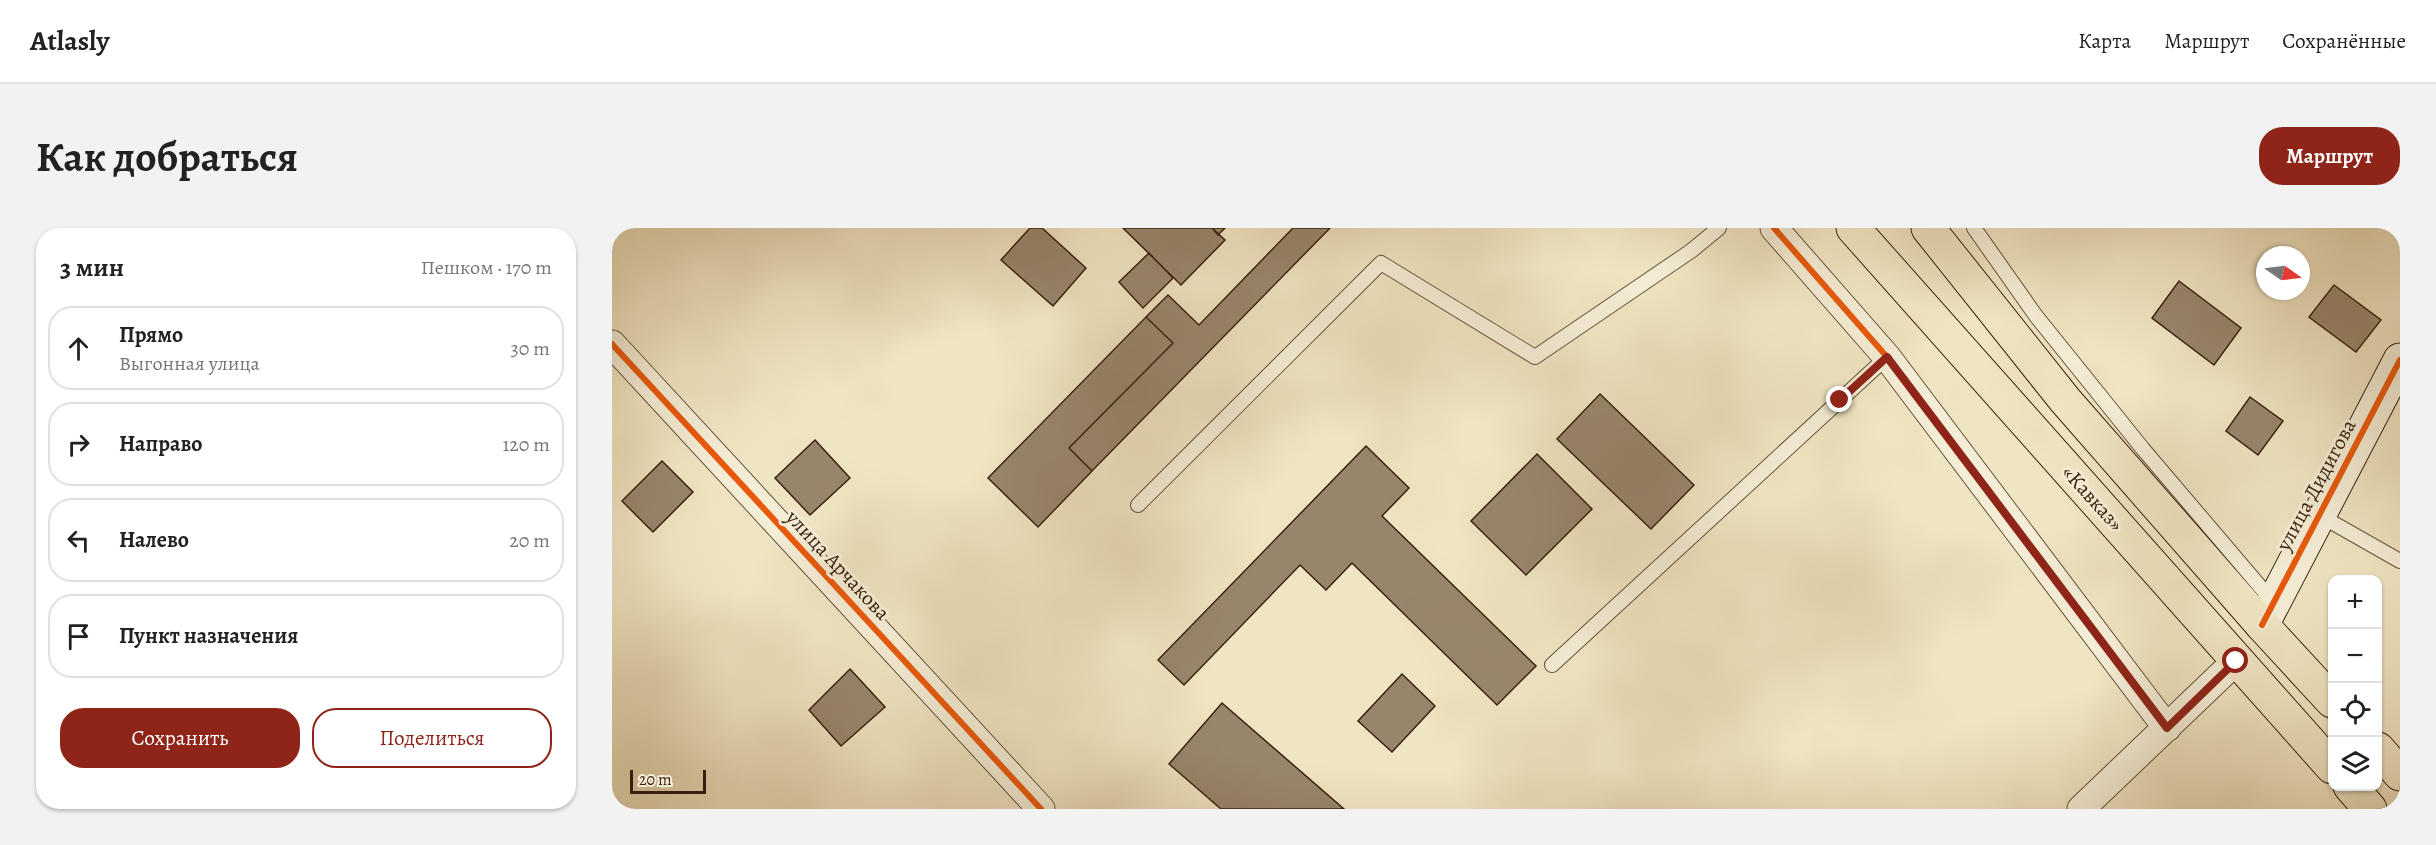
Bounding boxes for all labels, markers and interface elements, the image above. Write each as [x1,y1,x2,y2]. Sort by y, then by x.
text: Atlasly [30,22,109,60]
text: Карта [2078,27,2131,55]
text: Маршрут [2164,27,2249,55]
text: Сохранённые [2282,27,2406,55]
button: Маршрут [2259,127,2400,185]
text: Как добраться [36,128,298,185]
north arrow [2256,246,2310,300]
text: 3 мин [60,250,124,285]
text: Пешком · 170 m [421,254,552,281]
text: Прямо [119,320,183,350]
icon: ahead [62,332,95,365]
text: 30 m [510,335,550,362]
text: Выгонная улица [119,350,260,377]
route end [1826,386,1852,412]
street label: улица Дидигова [2269,414,2363,557]
icon: right [62,428,95,461]
text: Направо [119,429,202,459]
text: 120 m [502,431,550,458]
street label: «Кавказ» [2056,459,2130,537]
street label: улица Арчакова [779,503,897,626]
icon: left [62,524,95,557]
text: Налево [119,525,189,555]
text: 20 m [509,527,550,554]
map controls [2328,575,2382,791]
button: + [2328,575,2382,629]
icon: arrive [62,620,95,653]
text: Пункт назначения [119,621,298,651]
button: − [2328,629,2382,683]
route start [2222,647,2248,673]
button: locate [2328,683,2382,737]
button: Сохранить [60,708,300,768]
button: Поделиться [312,708,552,768]
button: layers [2328,737,2382,791]
scale bar [630,767,706,794]
text: 20 m [639,769,672,791]

